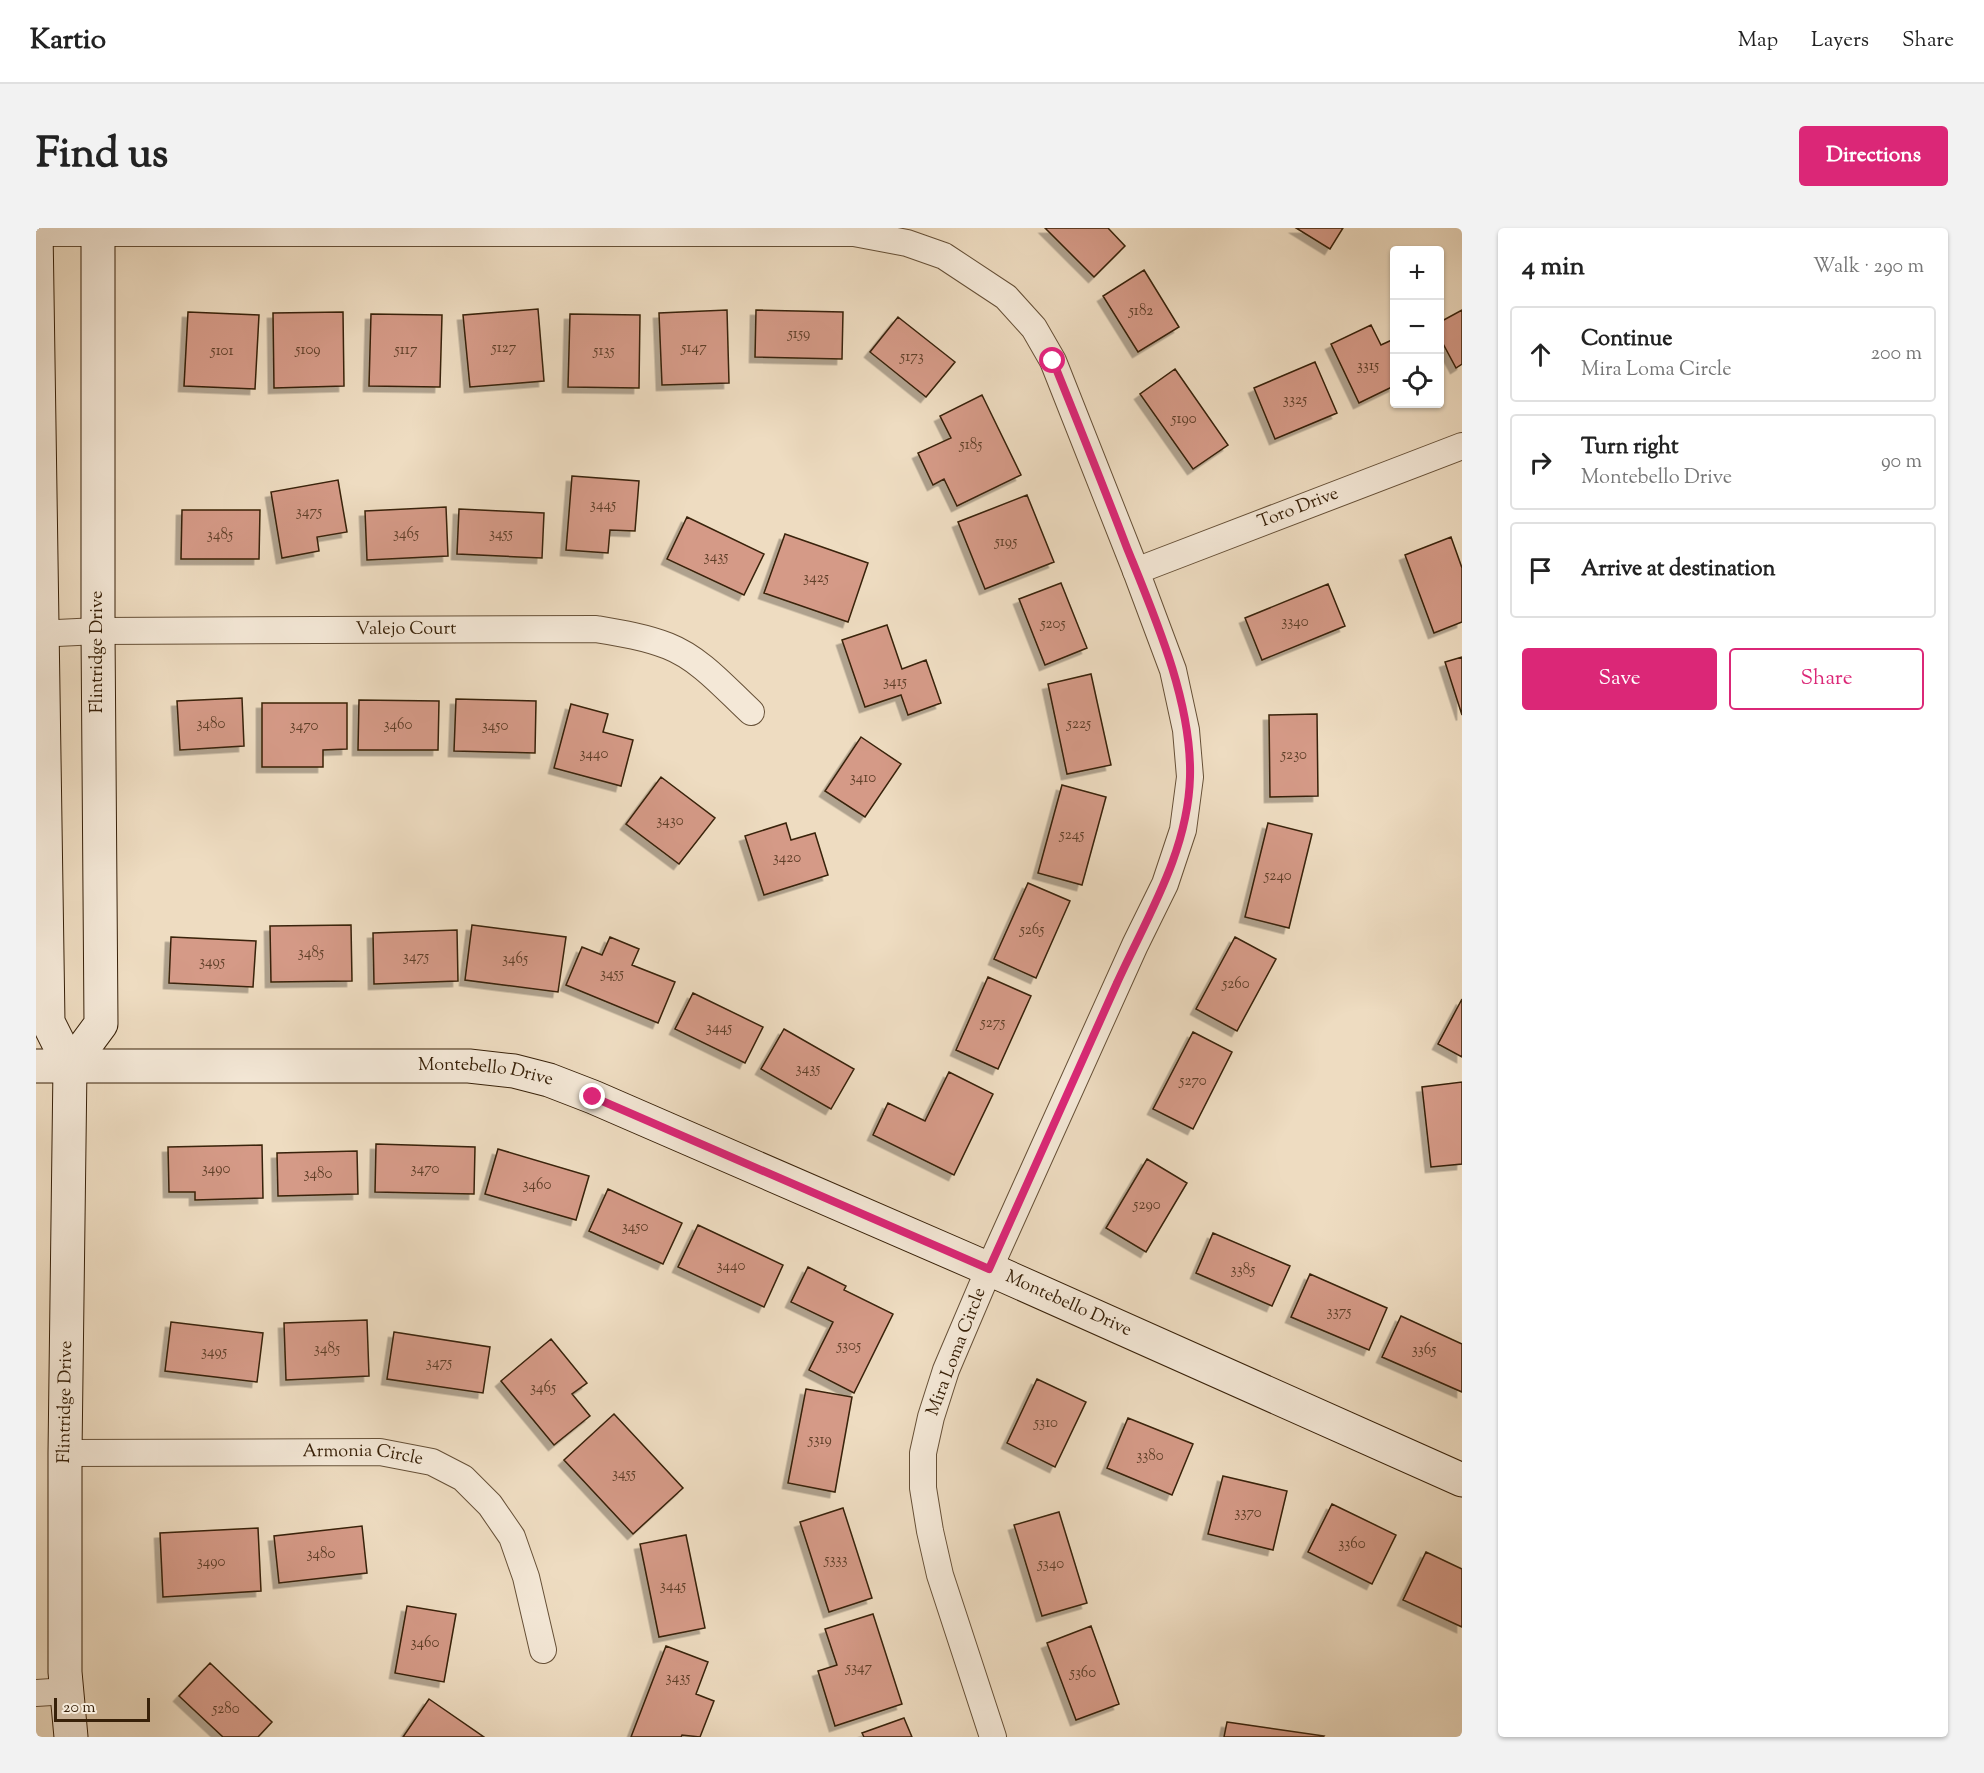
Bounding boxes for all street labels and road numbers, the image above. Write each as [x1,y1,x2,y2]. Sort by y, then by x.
street label: Toro Drive [1254,481,1343,536]
street label: Flintridge Drive [85,591,111,713]
street label: Valejo Court [355,617,456,643]
street label: Montebello Drive [418,1053,556,1093]
street label: Montebello Drive [1001,1265,1136,1344]
street label: Mira Loma Circle [921,1284,993,1420]
street label: Flintridge Drive [52,1340,80,1464]
street label: Armonia Circle [303,1438,425,1473]

